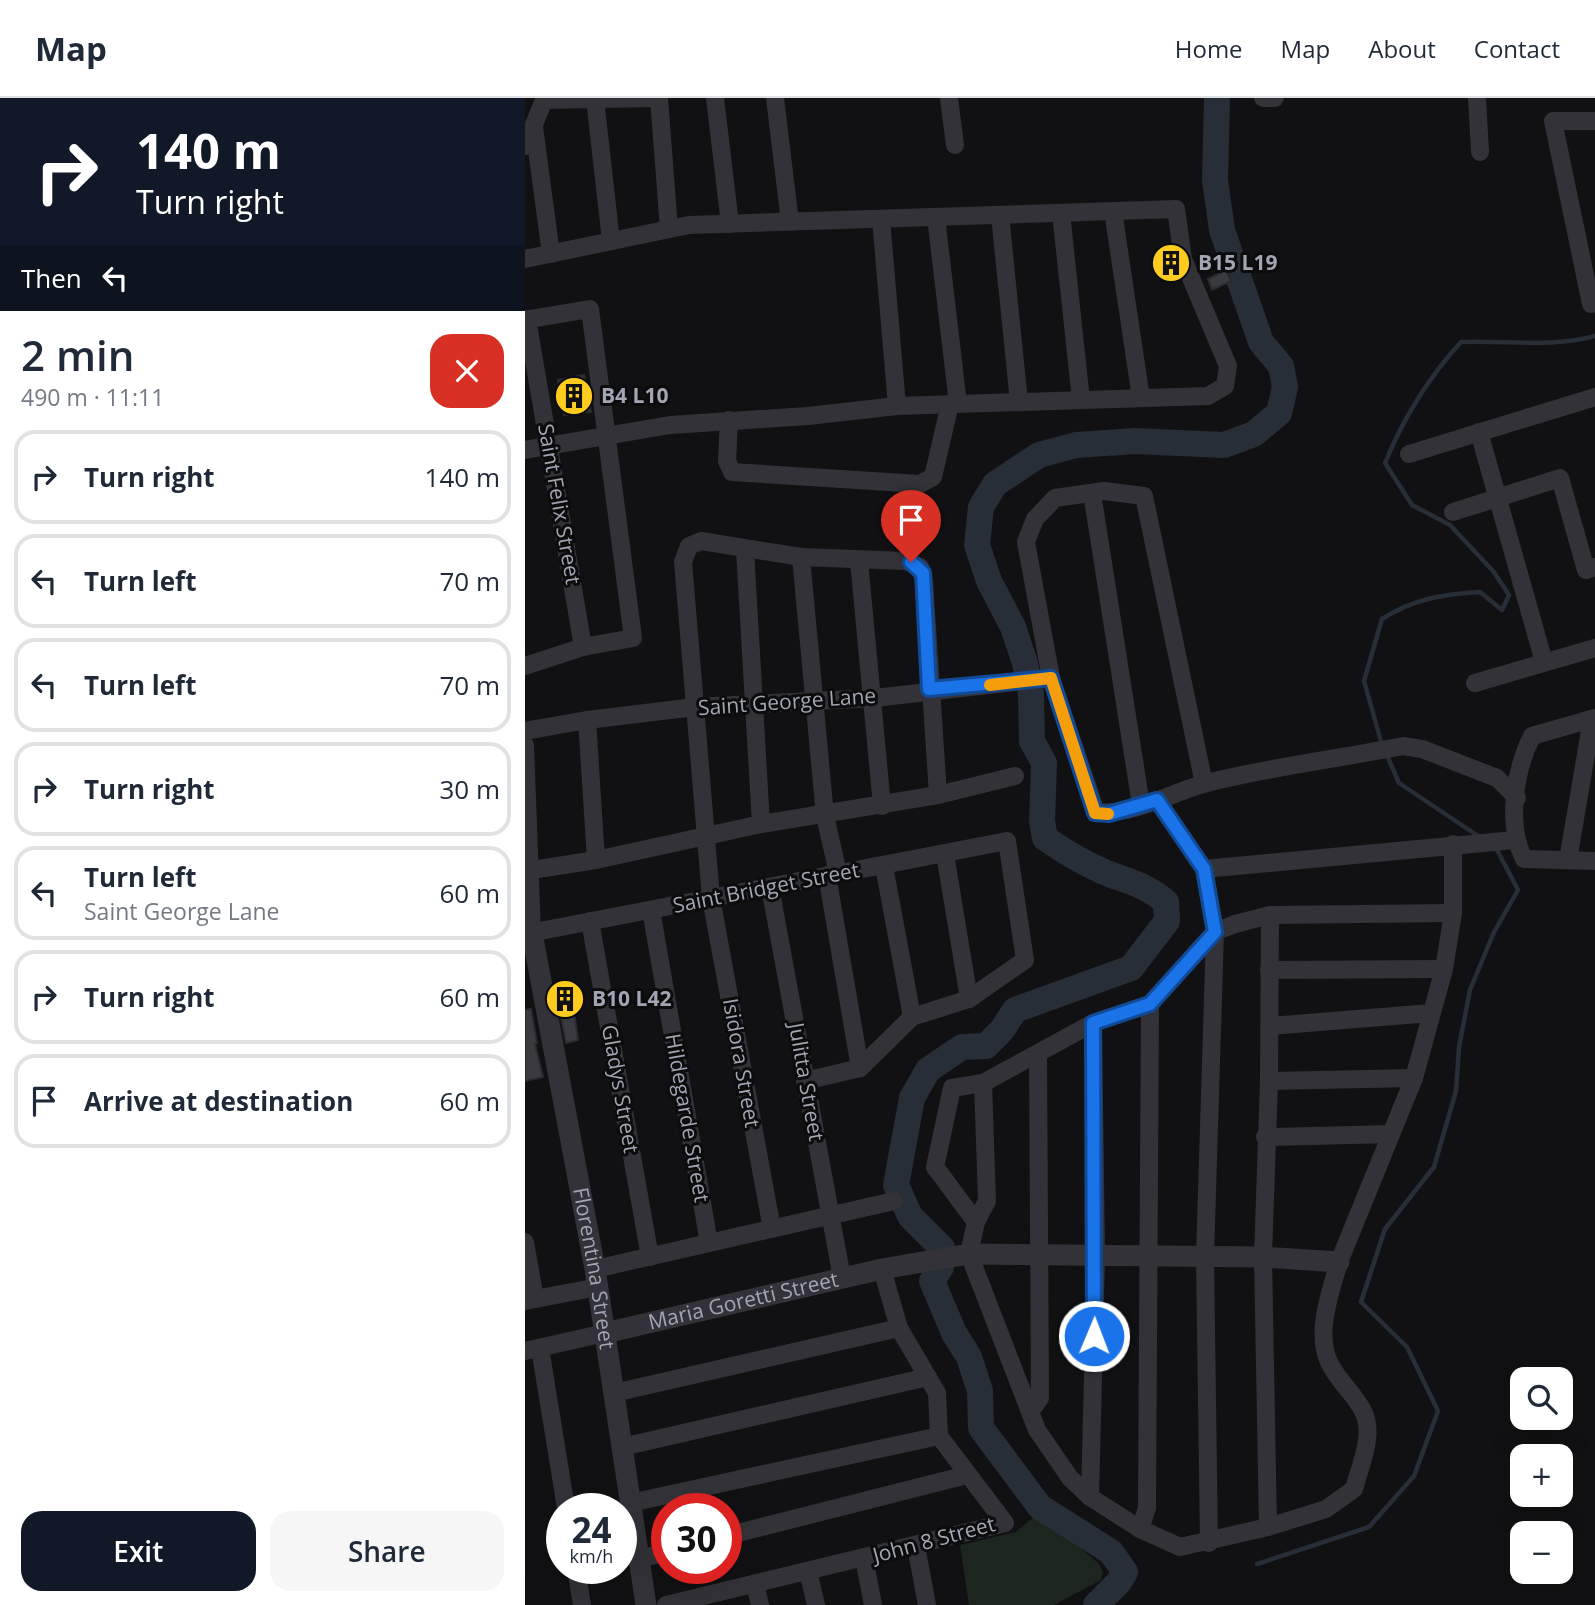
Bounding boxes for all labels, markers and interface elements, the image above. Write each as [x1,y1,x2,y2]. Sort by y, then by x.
text: Map [35,26,107,71]
text: Home [1175,32,1243,65]
text: Map [1281,32,1330,65]
text: About [1368,32,1436,65]
text: Contact [1474,32,1560,65]
text: 140 m [136,117,281,183]
icon: right [21,126,112,217]
text: Turn right [136,180,284,223]
building icon: B15 L19 [1150,242,1192,284]
place label: B15 L19 [1198,248,1277,276]
icon: left [96,259,134,297]
text: Then [21,260,82,296]
text: 2 min [21,326,134,383]
button: close [430,334,504,408]
building icon: B4 L10 [553,375,595,417]
text: 490 m · 11:11 [21,381,164,413]
place label: B4 L10 [601,381,668,409]
street label: Saint Felix Street [532,421,588,586]
icon: right [25,458,63,496]
text: Turn right [84,459,215,495]
text: 140 m [425,459,500,495]
pin [881,490,941,562]
icon: arrive [892,501,930,539]
icon: left [25,562,63,600]
text: Turn left [84,563,196,599]
text: 70 m [439,563,500,599]
icon: left [25,666,63,704]
text: Turn left [84,667,196,703]
text: 70 m [439,667,500,703]
street label: Saint George Lane [697,681,877,721]
icon: right [25,770,63,808]
text: Turn right [84,771,215,807]
text: 30 m [439,771,500,807]
street label: Saint Bridget Street [670,855,861,919]
text: Turn left [84,859,196,895]
icon: left [25,874,63,912]
text: 60 m [439,875,500,911]
text: Saint George Lane [84,895,280,927]
icon: right [25,978,63,1016]
building icon: B10 L42 [544,978,586,1020]
text: Turn right [84,979,215,1015]
text: 60 m [439,979,500,1015]
place label: B10 L42 [592,984,671,1012]
street label: Isidora Street [717,996,767,1130]
street label: Julitta Street [782,1018,831,1143]
street label: Gladys Street [596,1023,646,1155]
street label: Hildegarde Street [659,1031,717,1205]
icon: arrive [25,1082,63,1120]
text: Arrive at destination [84,1083,353,1119]
text: 60 m [439,1083,500,1119]
street label: Florentina Street [567,1185,622,1351]
street label: Maria Goretti Street [645,1265,841,1336]
position arrow [1057,1299,1131,1373]
map controls [1510,1367,1573,1584]
button: search [1510,1367,1573,1430]
button: + [1510,1444,1573,1507]
speed limit sign: 30 [651,1493,742,1584]
text: 24 [571,1506,612,1553]
street label: John 8 Street [868,1509,998,1569]
button: Exit [21,1511,256,1591]
button: Share [270,1511,504,1591]
button: − [1510,1521,1573,1584]
text: km/h [570,1544,613,1568]

